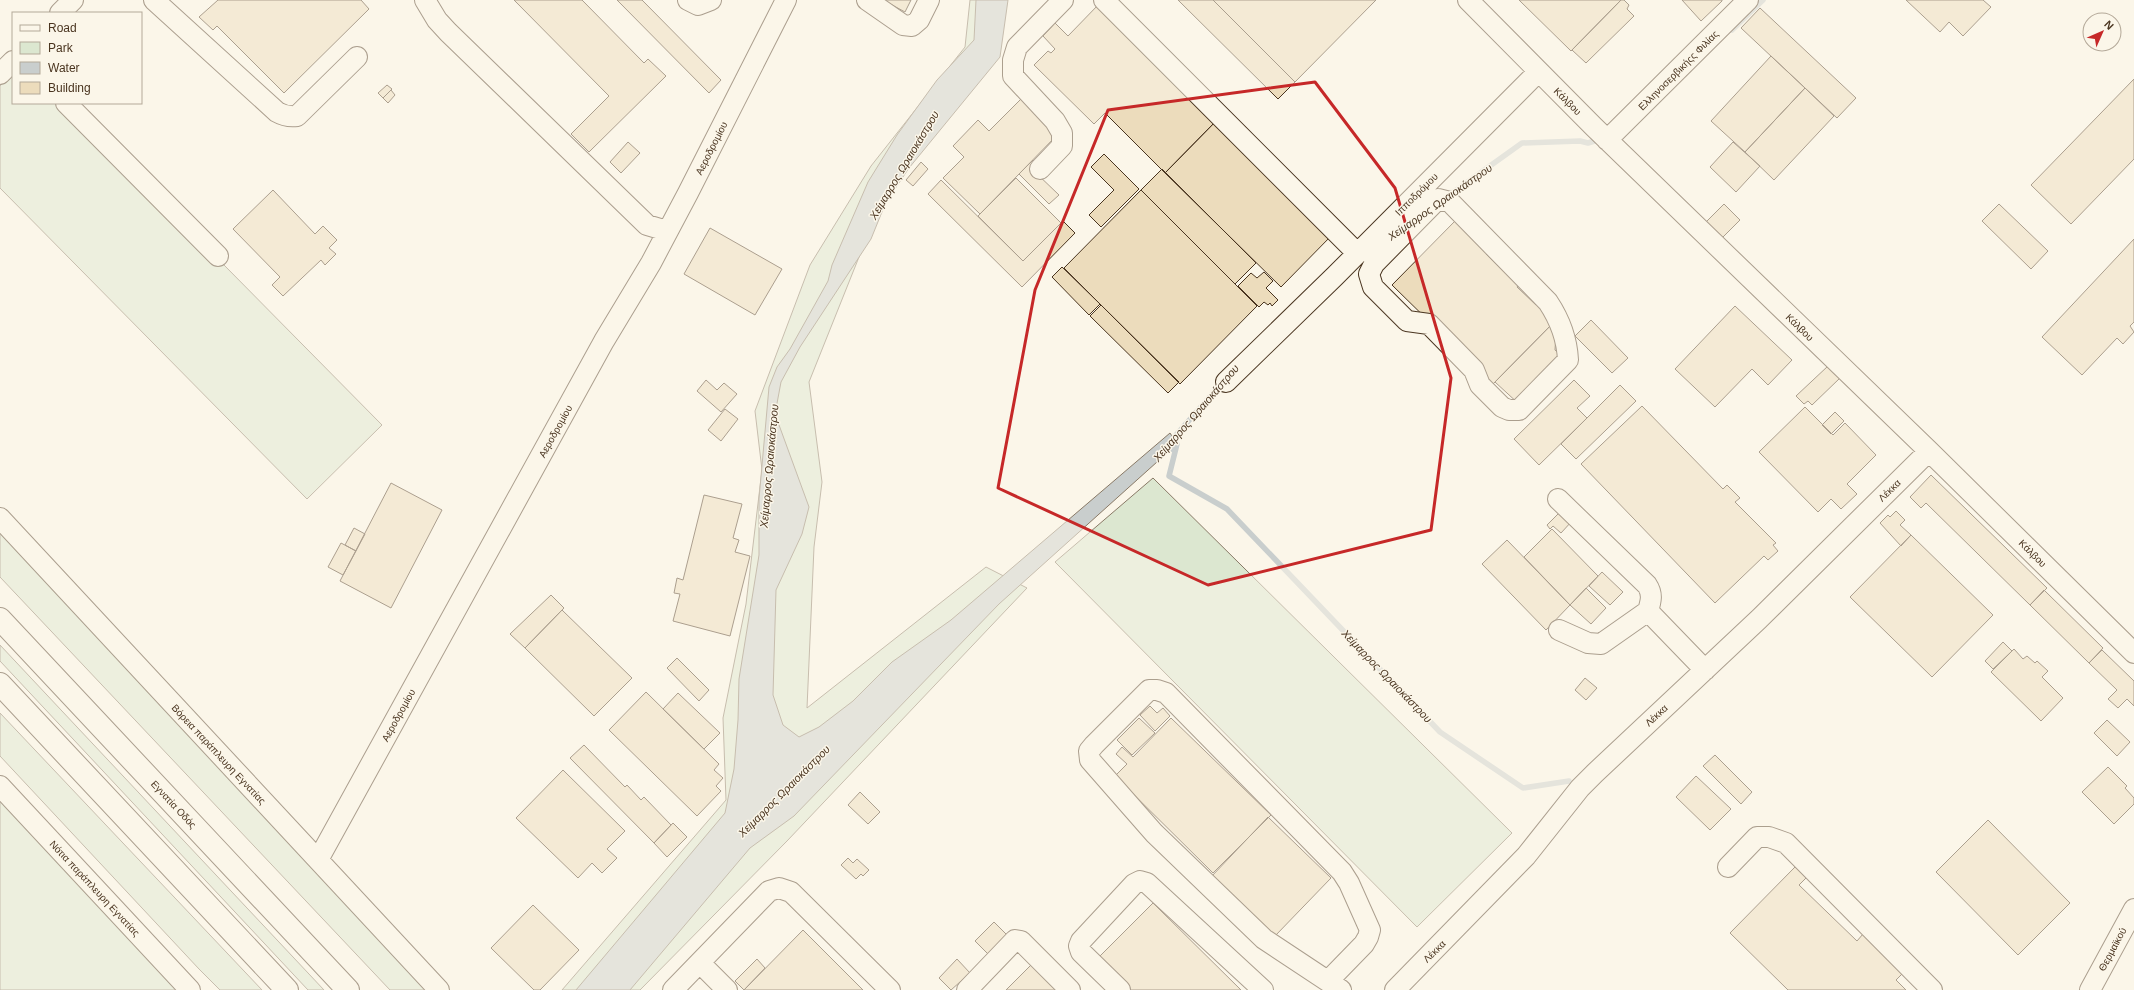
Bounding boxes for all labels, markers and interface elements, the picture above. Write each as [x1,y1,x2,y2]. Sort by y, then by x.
legend [12,12,142,104]
north arrow [2082,12,2122,52]
text: N [2102,18,2116,32]
text: Road [48,21,77,35]
street label: Ελληνοσερβικήςς Φιλίας [1636,28,1721,112]
text: Park [48,41,74,55]
text: Water [48,61,80,75]
text: Building [48,81,91,95]
street label: Κάλβου [1552,85,1584,117]
water label: Χείμαρρος Ωραιοκάστρου [866,109,942,223]
street label: Αεροδρομίου [693,120,730,177]
water label: Χείμαρρος Ωραιοκάστρου [1385,161,1495,244]
street label: Ιπποδρόμου [1393,171,1440,218]
street label: Κάλβου [1784,312,1816,343]
water label: Χείμαρρος Ωραιοκάστρου [1150,362,1242,465]
street label: Αεροδρομίου [537,403,574,459]
water label: Χείμαρρος Ωραιοκάστρου [758,404,781,530]
street label: Λέκκα [1876,477,1903,504]
street label: Κάλβου [2017,537,2049,569]
water label: Χείμαρρος Ωραιοκάστρου [1338,626,1435,726]
street label: Αεροδρομίου [380,687,417,743]
street label: Βόρεια παράπλευρη Εγνατίας [170,702,268,807]
street label: Λέκκα [1643,702,1670,729]
water label: Χείμαρρος Ωραιοκάστρου [735,743,833,841]
street label: Εγνατία Οδός [149,778,199,830]
street label: Νότια παράπλευρη Εγνατίας [47,838,142,938]
street label: Θερμαϊκού [2096,926,2128,973]
street label: Λέκκα [1421,938,1448,965]

